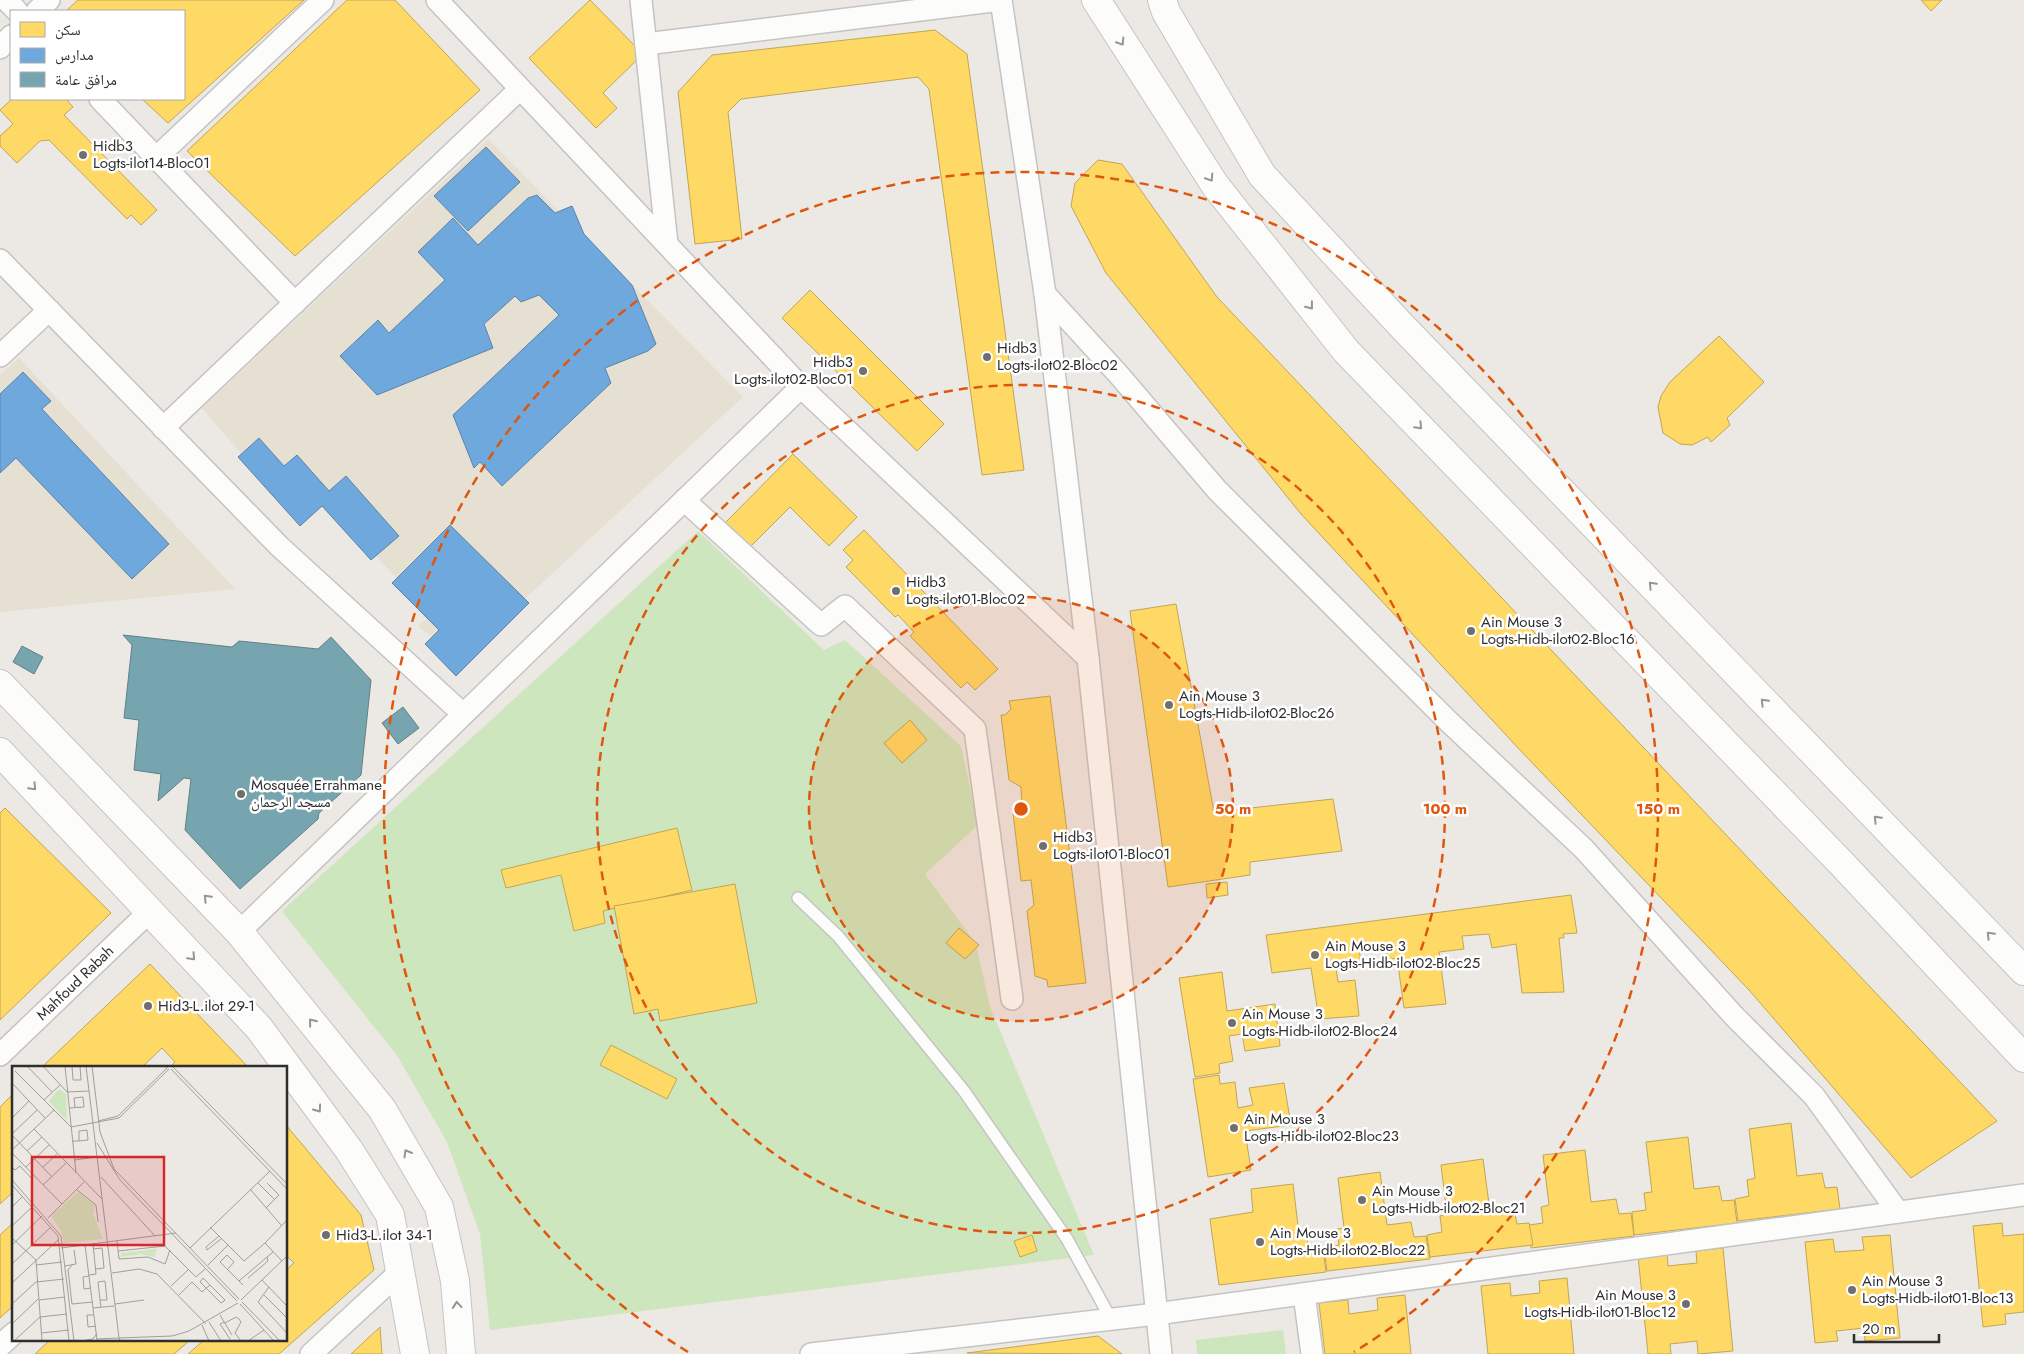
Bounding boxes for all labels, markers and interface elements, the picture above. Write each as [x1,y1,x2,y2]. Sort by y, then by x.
legend [10,10,185,100]
text: سكن [55,19,81,41]
one-way arrow [1115,36,1124,45]
text: مدارس [55,44,94,66]
text: مرافق عامة [55,69,117,91]
place label: Hidb3 Logts-ilot14-Bloc01 [93,135,210,174]
marker: Hidb3 Logts-ilot14-Bloc01 [77,149,89,161]
one-way arrow [1204,172,1213,181]
one-way arrow [1305,300,1314,309]
place label: Hidb3 Logts-ilot02-Bloc02 [997,337,1118,376]
place label: Hidb3 Logts-ilot02-Bloc01 [734,351,853,390]
marker: Hidb3 Logts-ilot02-Bloc02 [981,351,993,363]
marker: Hidb3 Logts-ilot02-Bloc01 [857,365,869,377]
one-way arrow [1413,420,1422,429]
place label: Hidb3 Logts-ilot01-Bloc02 [906,571,1025,610]
one-way arrow [1649,581,1658,590]
marker: Hidb3 Logts-ilot01-Bloc02 [890,585,902,597]
place label: Ain Mouse 3 Logts-Hidb-ilot02-Bloc16 [1481,611,1635,650]
marker: Ain Mouse 3 Logts-Hidb-ilot02-Bloc16 [1465,625,1477,637]
place label: Ain Mouse 3 Logts-Hidb-ilot02-Bloc26 [1179,685,1334,724]
one-way arrow [1761,698,1770,707]
marker: Ain Mouse 3 Logts-Hidb-ilot02-Bloc26 [1163,699,1175,711]
place label: Mosquée Errahmane مسجد الرحمان [251,774,382,813]
one-way arrow [27,782,36,791]
marker: Mosquée Errahmane مسجد الرحمان [235,788,247,800]
text: 50 m [1215,798,1251,820]
text: 100 m [1423,798,1467,820]
text: 150 m [1636,798,1680,820]
centre of rings [1012,800,1030,818]
one-way arrow [1874,815,1883,824]
place label: Hidb3 Logts-ilot01-Bloc01 [1053,826,1170,865]
marker: Hidb3 Logts-ilot01-Bloc01 [1037,840,1049,852]
one-way arrow [204,895,213,904]
one-way arrow [1987,932,1996,941]
place label: Ain Mouse 3 Logts-Hidb-ilot02-Bloc25 [1325,935,1480,974]
street label: Mahfoud Rabah [31,940,119,1026]
marker: Ain Mouse 3 Logts-Hidb-ilot02-Bloc25 [1309,949,1321,961]
one-way arrow [187,951,196,960]
place label: Hid3-L.ilot 29-1 [158,995,255,1017]
marker: Hid3-L.ilot 29-1 [142,1000,154,1012]
place label: Ain Mouse 3 Logts-Hidb-ilot02-Bloc24 [1242,1003,1398,1042]
marker: Ain Mouse 3 Logts-Hidb-ilot02-Bloc24 [1226,1017,1238,1029]
one-way arrow [309,1019,317,1028]
inset map [12,1066,288,1342]
one-way arrow [313,1103,321,1112]
place label: Ain Mouse 3 Logts-Hidb-ilot02-Bloc23 [1244,1108,1399,1147]
marker: Ain Mouse 3 Logts-Hidb-ilot02-Bloc23 [1228,1122,1240,1134]
one-way arrow [404,1150,414,1159]
place label: Ain Mouse 3 Logts-Hidb-ilot02-Bloc21 [1372,1180,1525,1219]
marker: Ain Mouse 3 Logts-Hidb-ilot02-Bloc21 [1356,1194,1368,1206]
place label: Ain Mouse 3 Logts-Hidb-ilot02-Bloc22 [1270,1222,1425,1261]
place label: Hid3-L.ilot 34-1 [336,1224,433,1246]
marker: Hid3-L.ilot 34-1 [320,1229,332,1241]
marker: Ain Mouse 3 Logts-Hidb-ilot02-Bloc22 [1254,1236,1266,1248]
place label: Ain Mouse 3 Logts-Hidb-ilot01-Bloc13 [1862,1270,2013,1309]
place label: Ain Mouse 3 Logts-Hidb-ilot01-Bloc12 [1524,1284,1676,1323]
marker: Ain Mouse 3 Logts-Hidb-ilot01-Bloc13 [1846,1284,1858,1296]
marker: Ain Mouse 3 Logts-Hidb-ilot01-Bloc12 [1680,1298,1692,1310]
one-way arrow [452,1301,463,1309]
scale bar [1854,1312,1939,1344]
text: 20 m [1862,1318,1896,1340]

